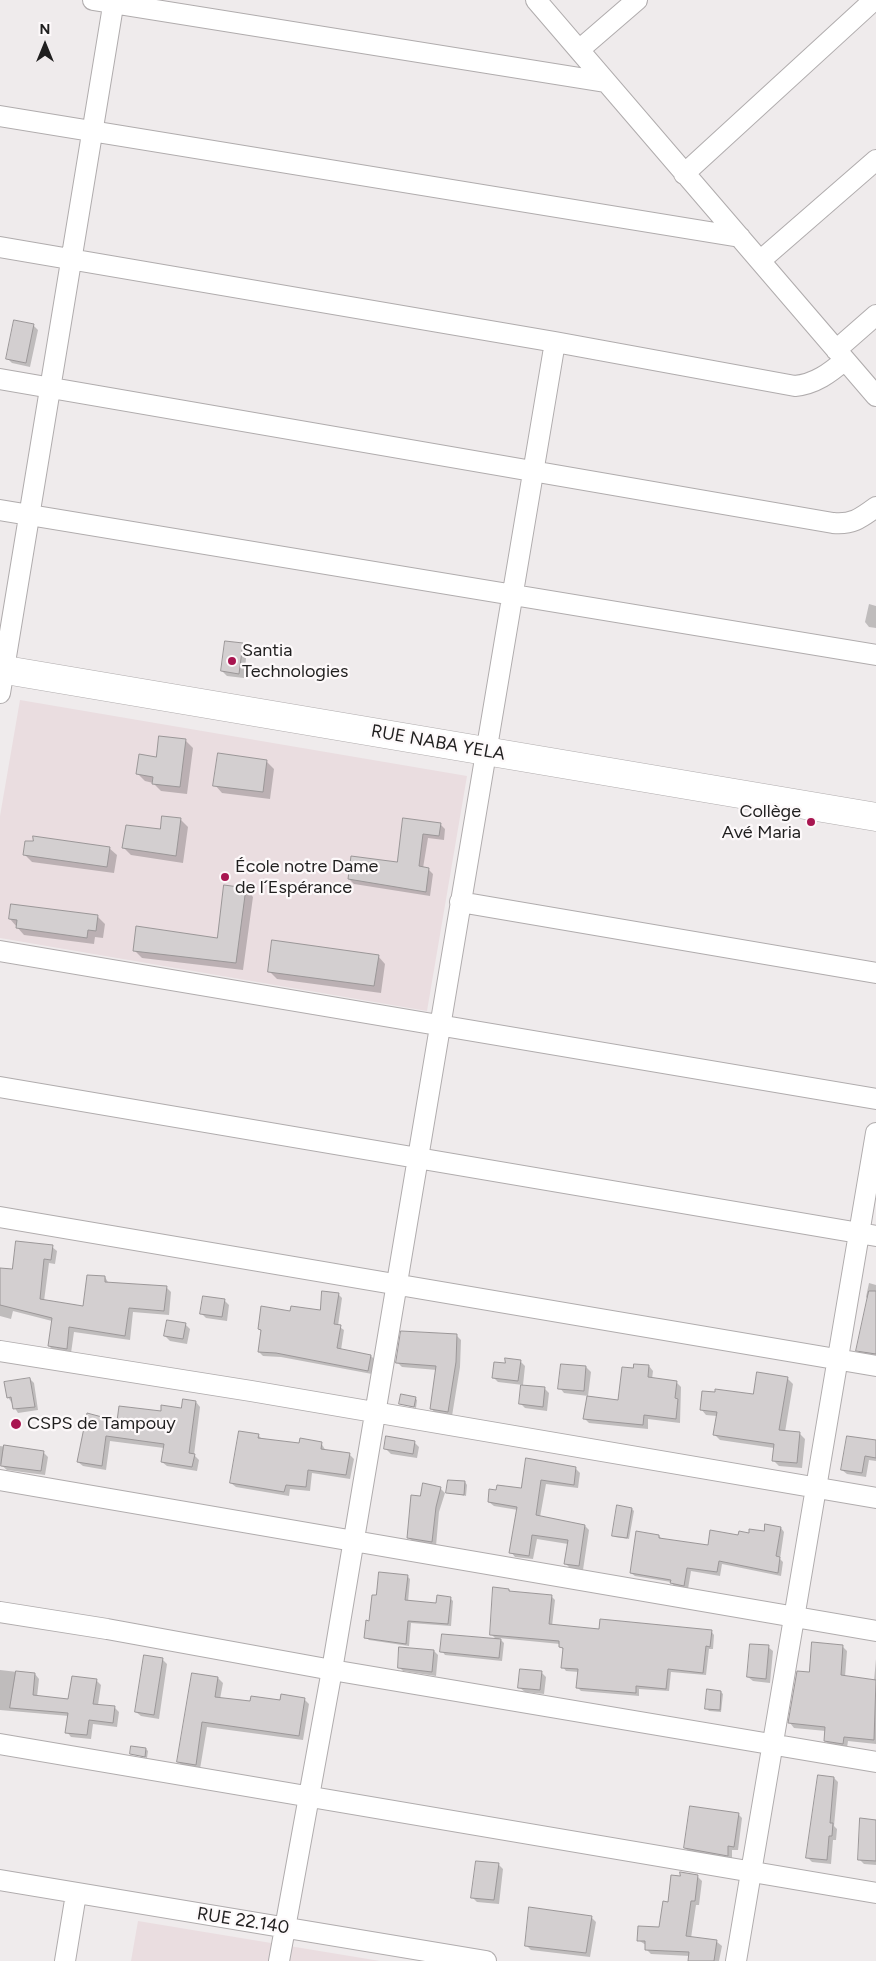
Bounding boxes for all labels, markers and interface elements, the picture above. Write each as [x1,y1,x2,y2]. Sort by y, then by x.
north arrow [20,20,70,70]
text: N [40,21,50,38]
place label: Santia Technologies [242,640,348,682]
marker: Santia Technologies [226,655,238,667]
street label: RUE NABA YELA [369,721,507,765]
place label: Collège Avé Maria [722,801,801,844]
marker: Collège Avé Maria [805,816,817,828]
place label: École notre Dame de l´Espérance [235,856,378,899]
marker: École notre Dame de l´Espérance [219,871,231,883]
place label: CSPS de Tampouy [27,1413,176,1435]
marker: CSPS de Tampouy [9,1417,23,1431]
street label: RUE 22.140 [195,1903,291,1939]

